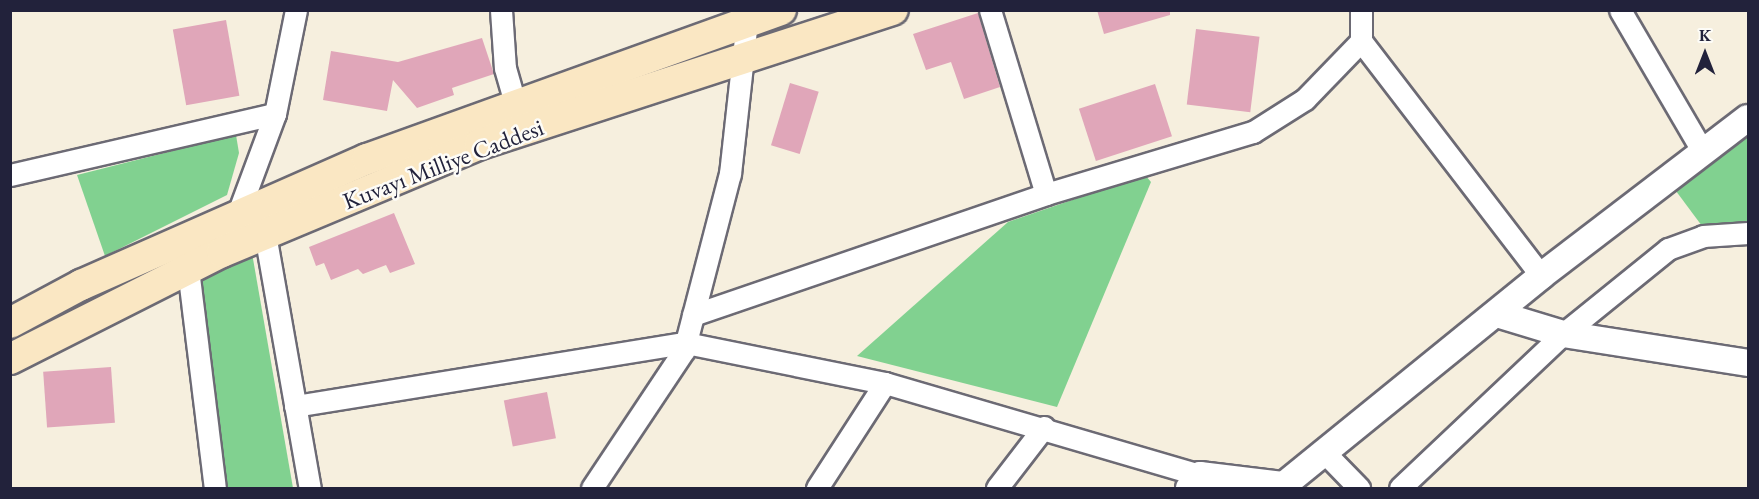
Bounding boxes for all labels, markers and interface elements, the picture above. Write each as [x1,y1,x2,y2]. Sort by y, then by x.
north arrow [1675,24,1735,84]
text: K [1699,25,1711,46]
street label: Kuvayı Milliye Caddesi [339,112,547,216]

